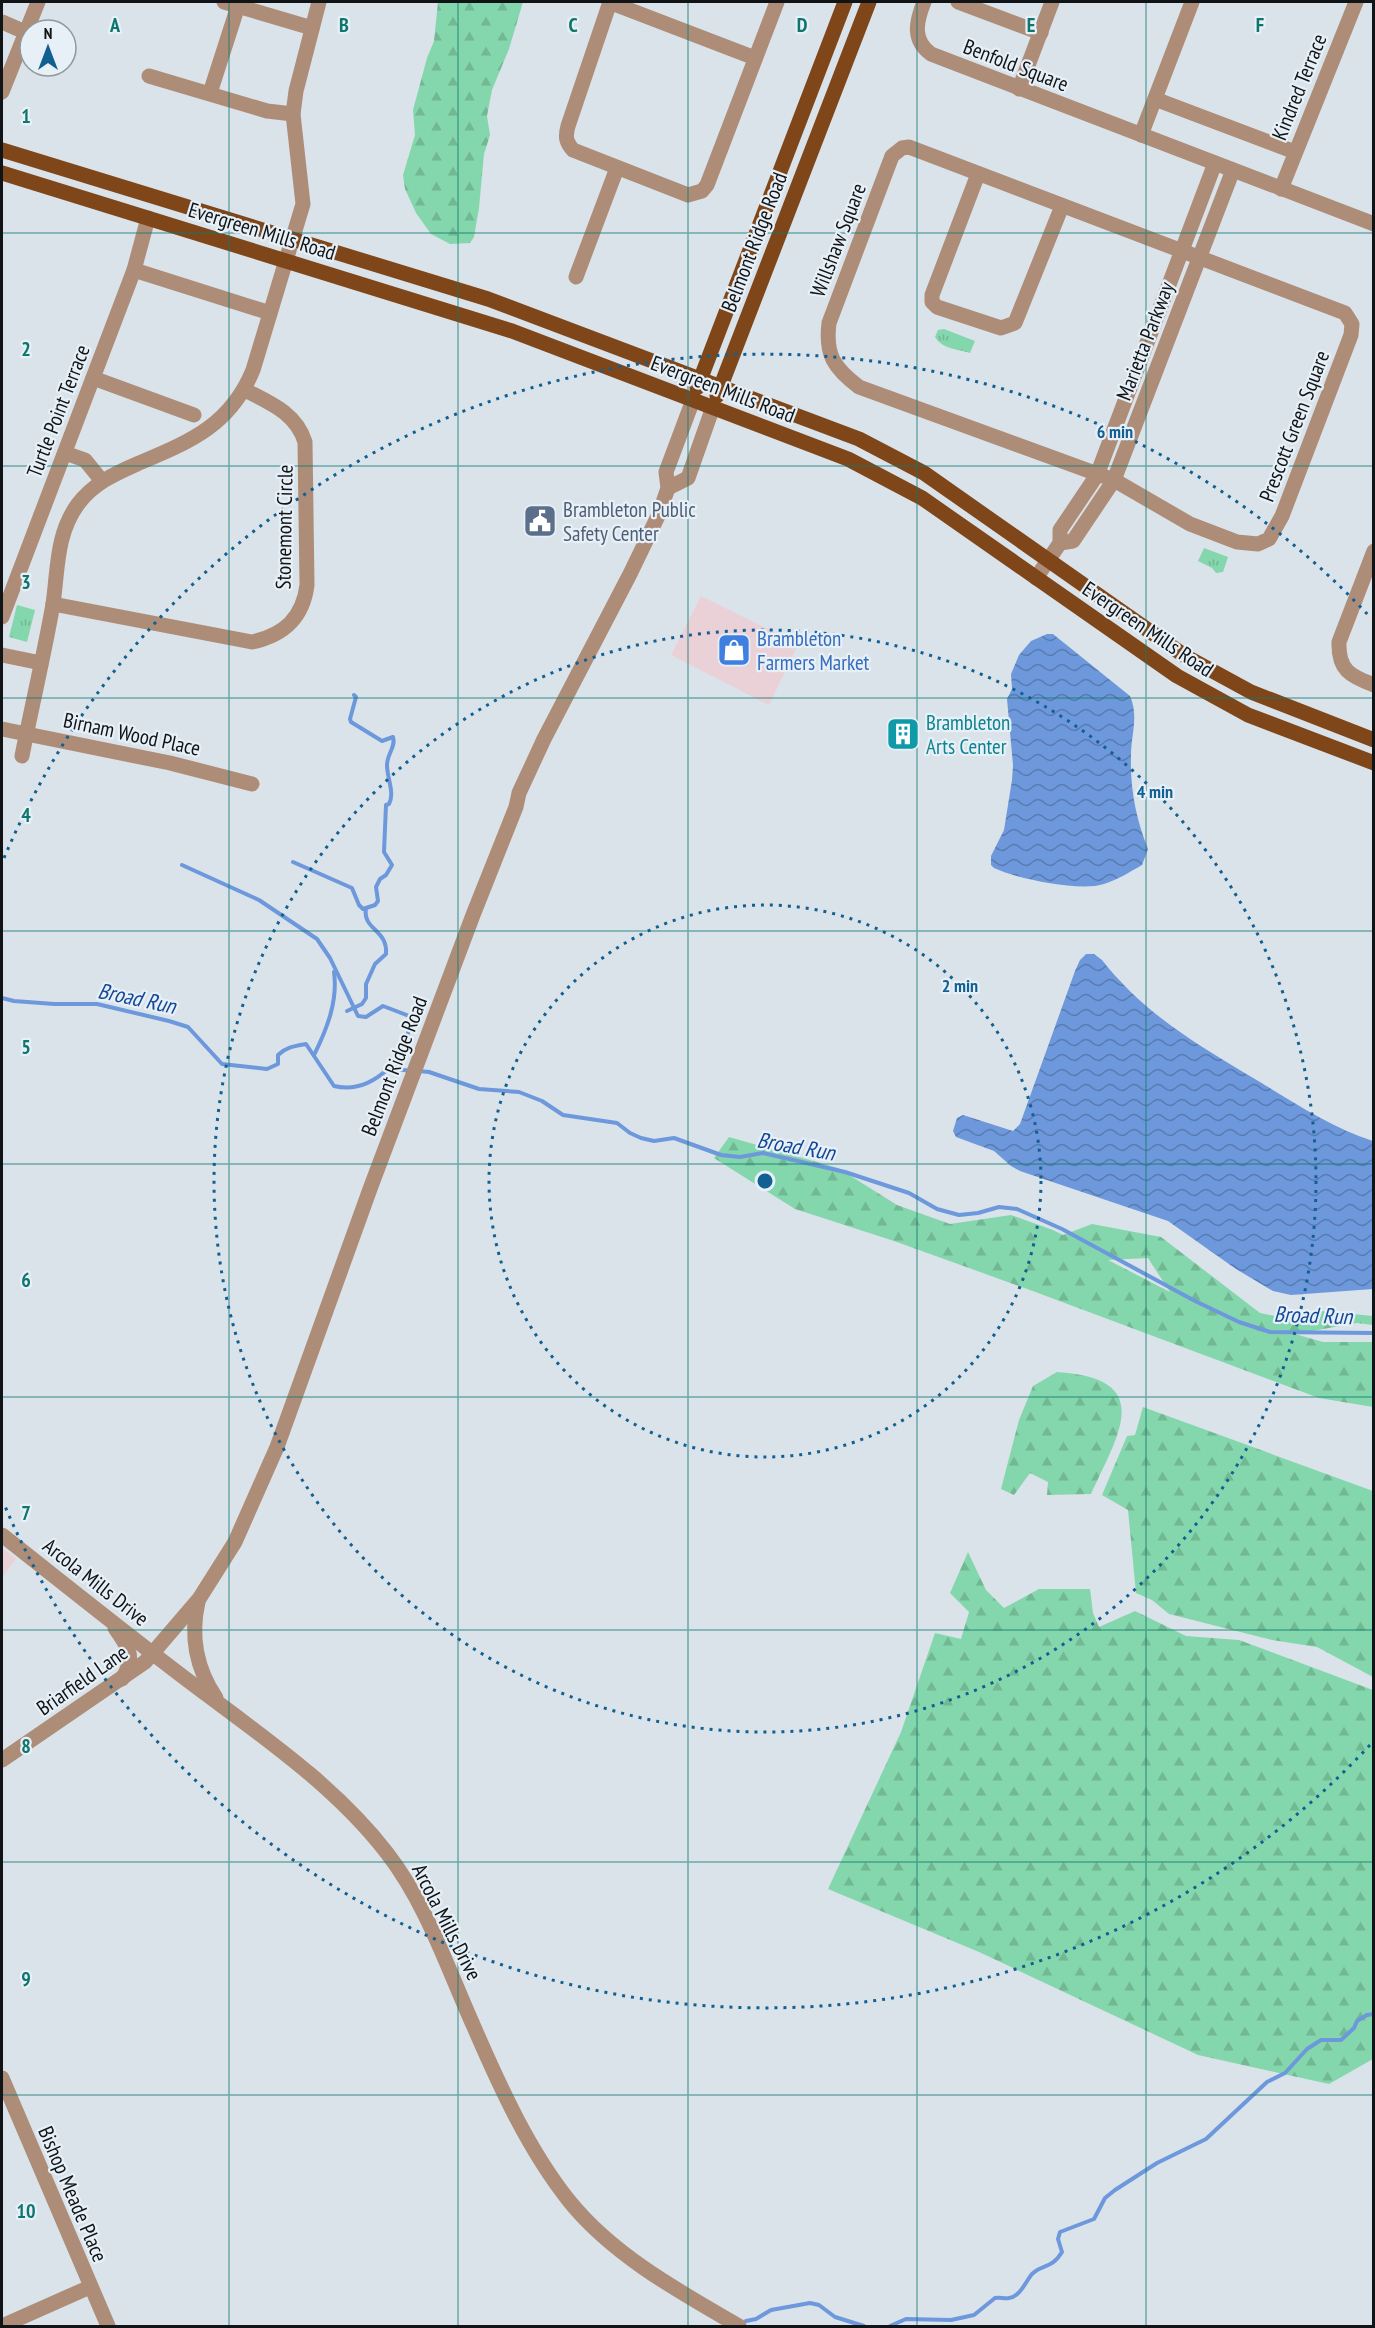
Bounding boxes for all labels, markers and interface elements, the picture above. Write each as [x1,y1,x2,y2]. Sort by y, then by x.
text: A [109,12,121,38]
text: B [339,12,349,38]
text: C [568,12,578,38]
text: D [797,12,808,38]
text: E [1027,12,1035,38]
text: F [1256,12,1264,38]
north arrow [18,18,78,78]
text: N [44,23,52,43]
street label: Kindred Terrace [1265,30,1333,144]
street label: Benfold Square [960,33,1072,97]
text: 1 [21,103,31,129]
street label: Belmont Ridge Road [715,168,793,316]
street label: Willshaw Square [804,179,872,301]
street label: Evergreen Mills Road [185,196,339,266]
street label: Marietta Parkway [1110,278,1180,404]
text: 2 [21,336,31,362]
street label: Turtle Point Terrace [20,341,96,481]
street label: Prescott Green Square [1253,347,1335,505]
street label: Evergreen Mills Road [647,349,799,429]
text: 6 min [1097,420,1133,443]
street label: Stonemont Circle [269,464,299,590]
place label: Brambleton Public Safety Center [563,496,696,547]
public building icon: Brambleton Public Safety Center [522,503,558,539]
text: 3 [21,569,31,595]
street label: Evergreen Mills Road [1077,575,1219,683]
place label: Brambleton Farmers Market [757,625,870,676]
shop icon: Brambleton Farmers Market [716,632,752,668]
street label: Birnam Wood Place [61,706,203,762]
place label: Brambleton Arts Center [926,709,1010,760]
building icon: Brambleton Arts Center [885,716,921,752]
text: 4 min [1137,780,1173,803]
text: 4 [21,802,31,828]
text: 2 min [942,974,978,997]
water label: Broad Run [96,976,180,1020]
street label: Belmont Ridge Road [355,992,433,1140]
text: 5 [21,1034,31,1060]
water label: Broad Run [755,1125,838,1167]
centre of rings [755,1171,775,1191]
text: 6 [21,1267,31,1293]
water label: Broad Run [1273,1300,1354,1330]
text: 7 [21,1500,31,1526]
street label: Arcola Mills Drive [38,1532,154,1632]
street label: Briarfield Lane [31,1639,133,1721]
text: 8 [21,1733,31,1759]
street label: Arcola Mills Drive [406,1859,488,1985]
text: 9 [21,1966,31,1992]
street label: Bishop Meade Place [32,2122,114,2266]
text: 10 [16,2198,36,2224]

